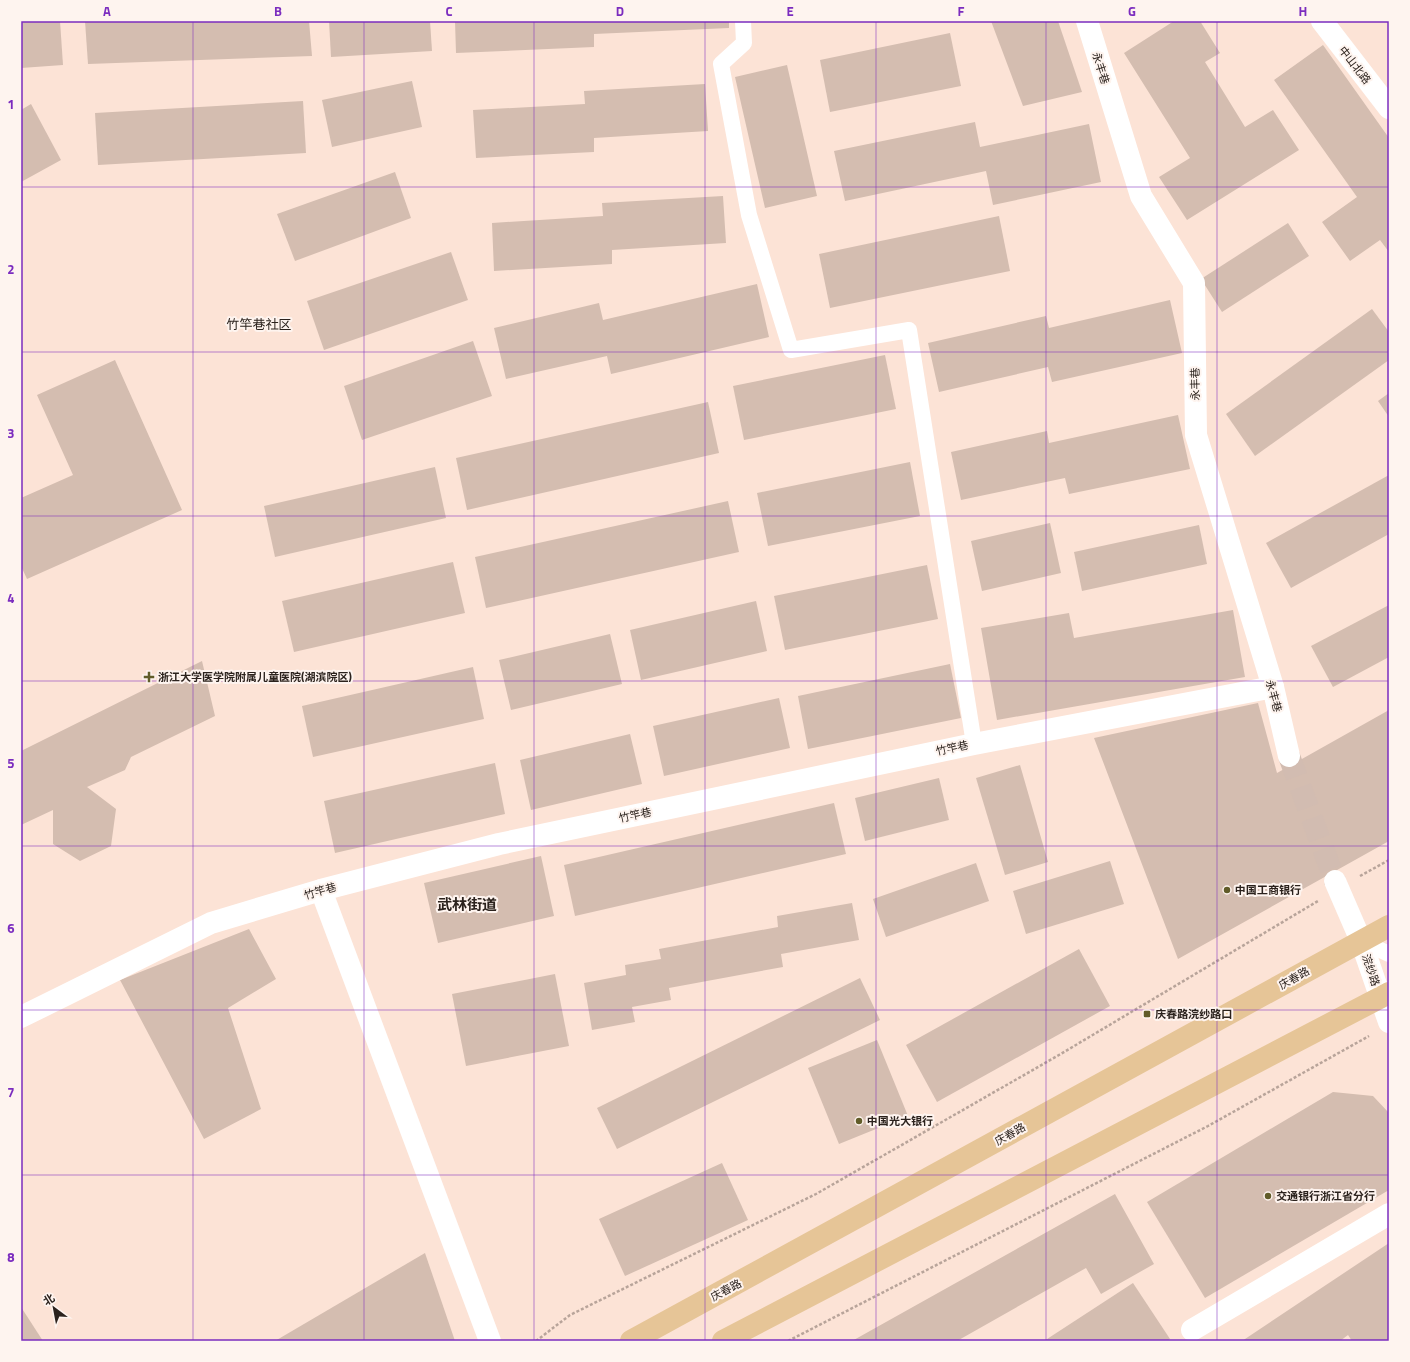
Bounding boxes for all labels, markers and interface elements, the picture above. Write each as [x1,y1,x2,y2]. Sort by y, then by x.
text: A [103,1,111,21]
text: B [274,1,282,21]
text: C [445,1,453,21]
text: D [616,1,624,21]
text: E [786,1,794,21]
text: F [958,1,965,21]
text: G [1128,1,1136,21]
text: H [1299,1,1307,21]
street label: 中山北路 [1335,43,1375,87]
street label: 永丰巷 [1089,50,1113,86]
text: 1 [7,94,15,114]
text: 2 [7,259,15,279]
district label: 竹竿巷社区 [226,314,292,334]
street label: 永丰巷 [1187,367,1203,401]
text: 3 [7,423,15,443]
text: 4 [7,588,15,608]
place label: 浙江大学医学院附属儿童医院(湖滨院区) [158,669,352,685]
marker: 浙江大学医学院附属儿童医院(湖滨院区) [143,671,155,683]
street label: 永丰巷 [1262,678,1286,714]
street label: 竹竿巷 [934,737,970,759]
text: 5 [7,753,15,773]
street label: 竹竿巷 [617,804,653,826]
street label: 竹竿巷 [302,879,338,903]
place label: 中国工商银行 [1235,882,1301,898]
marker: 中国工商银行 [1222,885,1232,895]
district label: 武林街道 [437,893,497,916]
text: 6 [7,918,15,938]
street label: 浣纱路 [1358,952,1384,988]
street label: 庆春路 [1276,963,1312,993]
place label: 庆春路浣纱路口 [1155,1006,1232,1022]
marker: 庆春路浣纱路口 [1142,1009,1152,1019]
text: 7 [7,1082,15,1102]
place label: 中国光大银行 [867,1113,933,1129]
marker: 中国光大银行 [854,1116,864,1126]
street label: 庆春路 [992,1119,1028,1149]
place label: 交通银行浙江省分行 [1276,1188,1375,1204]
marker: 交通银行浙江省分行 [1263,1191,1273,1201]
text: 8 [7,1247,15,1267]
street label: 庆春路 [708,1275,744,1305]
north arrow [34,1288,74,1328]
text: 北 [40,1290,58,1309]

